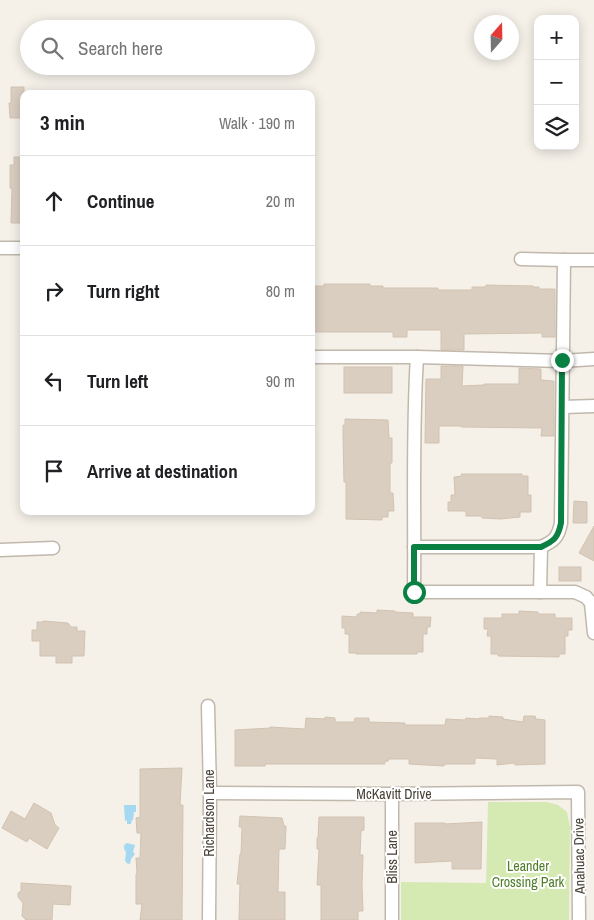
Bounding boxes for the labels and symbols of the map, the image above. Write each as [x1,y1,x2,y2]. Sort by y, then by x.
north arrow [474,15,519,60]
route end [551,349,574,372]
route start [403,581,426,604]
street label: Richardson Lane [200,769,218,857]
street label: McKavitt Drive [356,785,432,803]
street label: Anahuac Drive [569,818,589,895]
street label: Bliss Lane [383,830,401,884]
park label: Leander Crossing Park [492,857,565,891]

